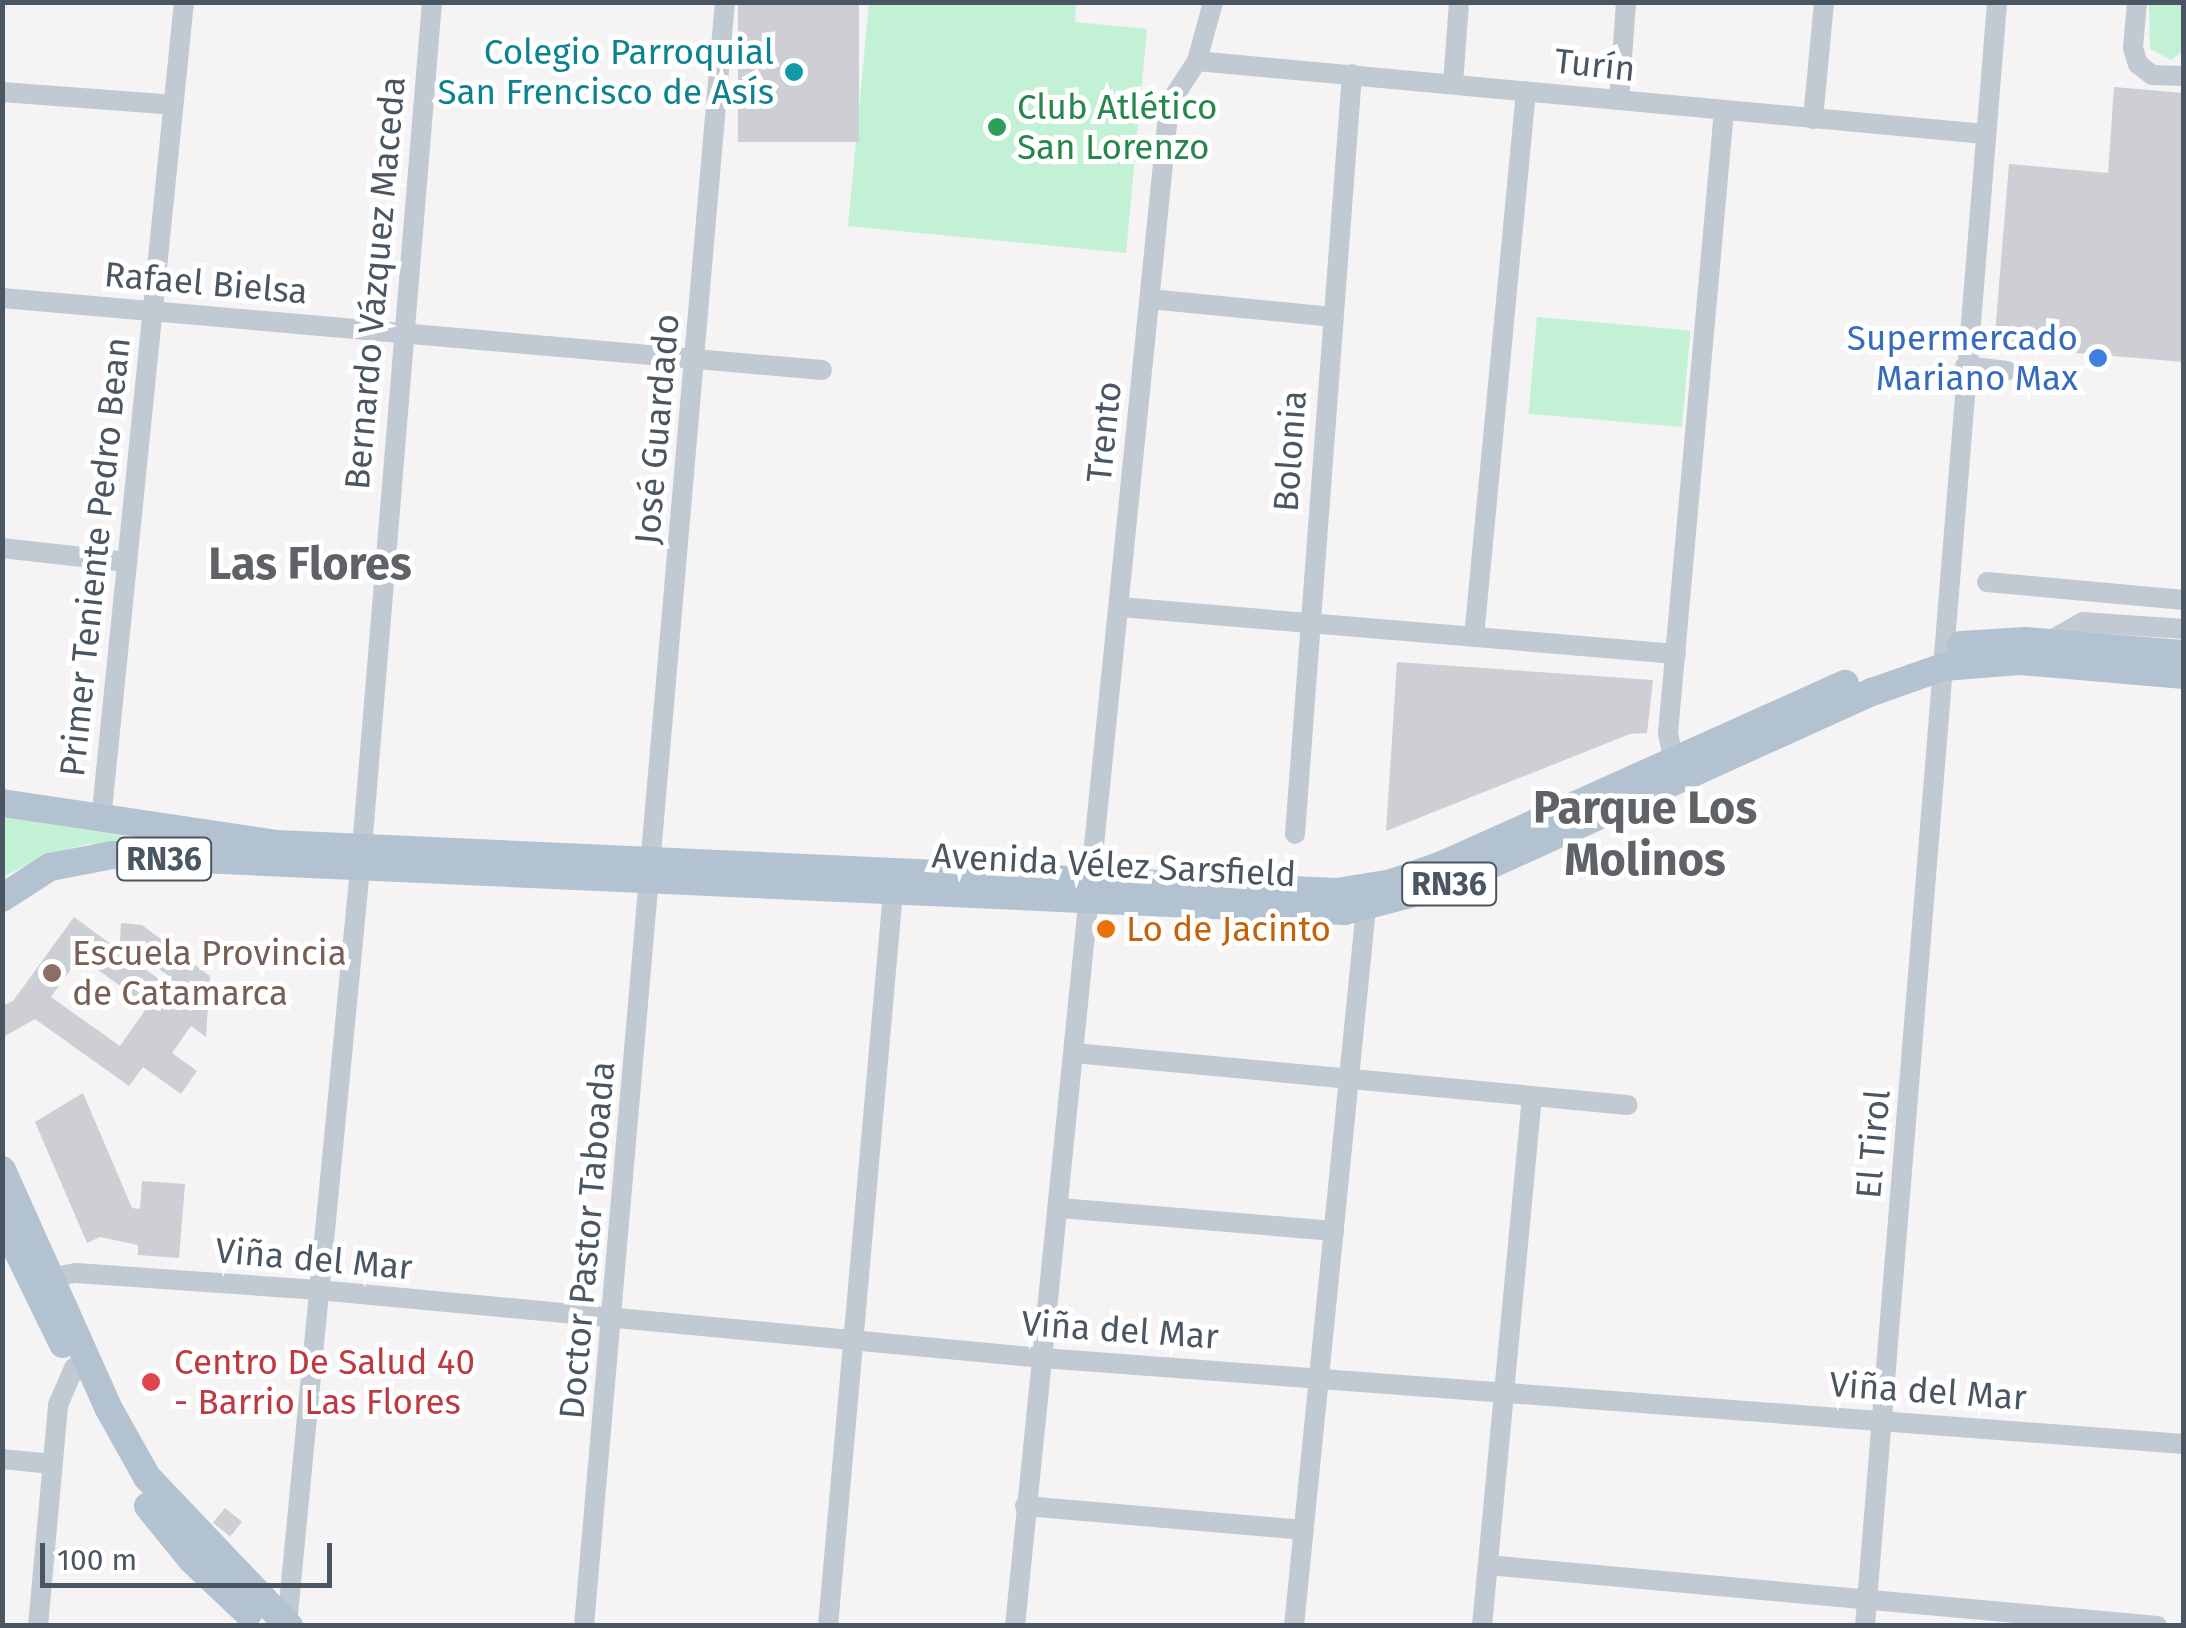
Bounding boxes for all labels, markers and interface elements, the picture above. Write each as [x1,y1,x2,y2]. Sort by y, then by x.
place label: Colegio Parroquial San Frencisco de Asís [438,31,774,113]
street label: Turín [1553,40,1637,90]
marker: Colegio Parroquial San Frencisco de Asís [783,61,805,83]
street label: Bernardo Vázquez Maceda [336,75,414,491]
place label: Club Atlético San Lorenzo [1017,86,1217,168]
marker: Club Atlético San Lorenzo [986,116,1008,138]
street label: Rafael Bielsa [103,253,309,313]
street label: José Guardado [626,312,688,546]
place label: Supermercado Mariano Max [1847,317,2078,399]
street label: Primer Teniente Pedro Bean [51,335,139,779]
marker: Supermercado Mariano Max [2087,347,2109,369]
street label: Trento [1078,379,1130,485]
street label: Bolonia [1265,389,1315,513]
district label: Las Flores [208,538,412,592]
district label: Parque Los Molinos [1533,782,1757,888]
road number: RN36 [114,832,214,886]
street label: Avenida Vélez Sarsfield [931,834,1297,896]
road number: RN36 [1399,857,1499,911]
place label: Lo de Jacinto [1126,908,1331,950]
marker: Lo de Jacinto [1095,918,1117,940]
place label: Escuela Provincia de Catamarca [72,932,347,1014]
marker: Escuela Provincia de Catamarca [41,962,63,984]
street label: Doctor Pastor Taboada [550,1059,624,1421]
street label: El Tirol [1847,1088,1899,1200]
street label: Viña del Mar [214,1229,414,1289]
street label: Viña del Mar [1020,1302,1220,1358]
place label: Centro De Salud 40 - Barrio Las Flores [174,1341,475,1423]
street label: Viña del Mar [1828,1363,2028,1419]
marker: Centro De Salud 40 - Barrio Las Flores [138,1369,164,1395]
scale bar [45,1523,338,1585]
text: 100 m [57,1542,137,1578]

